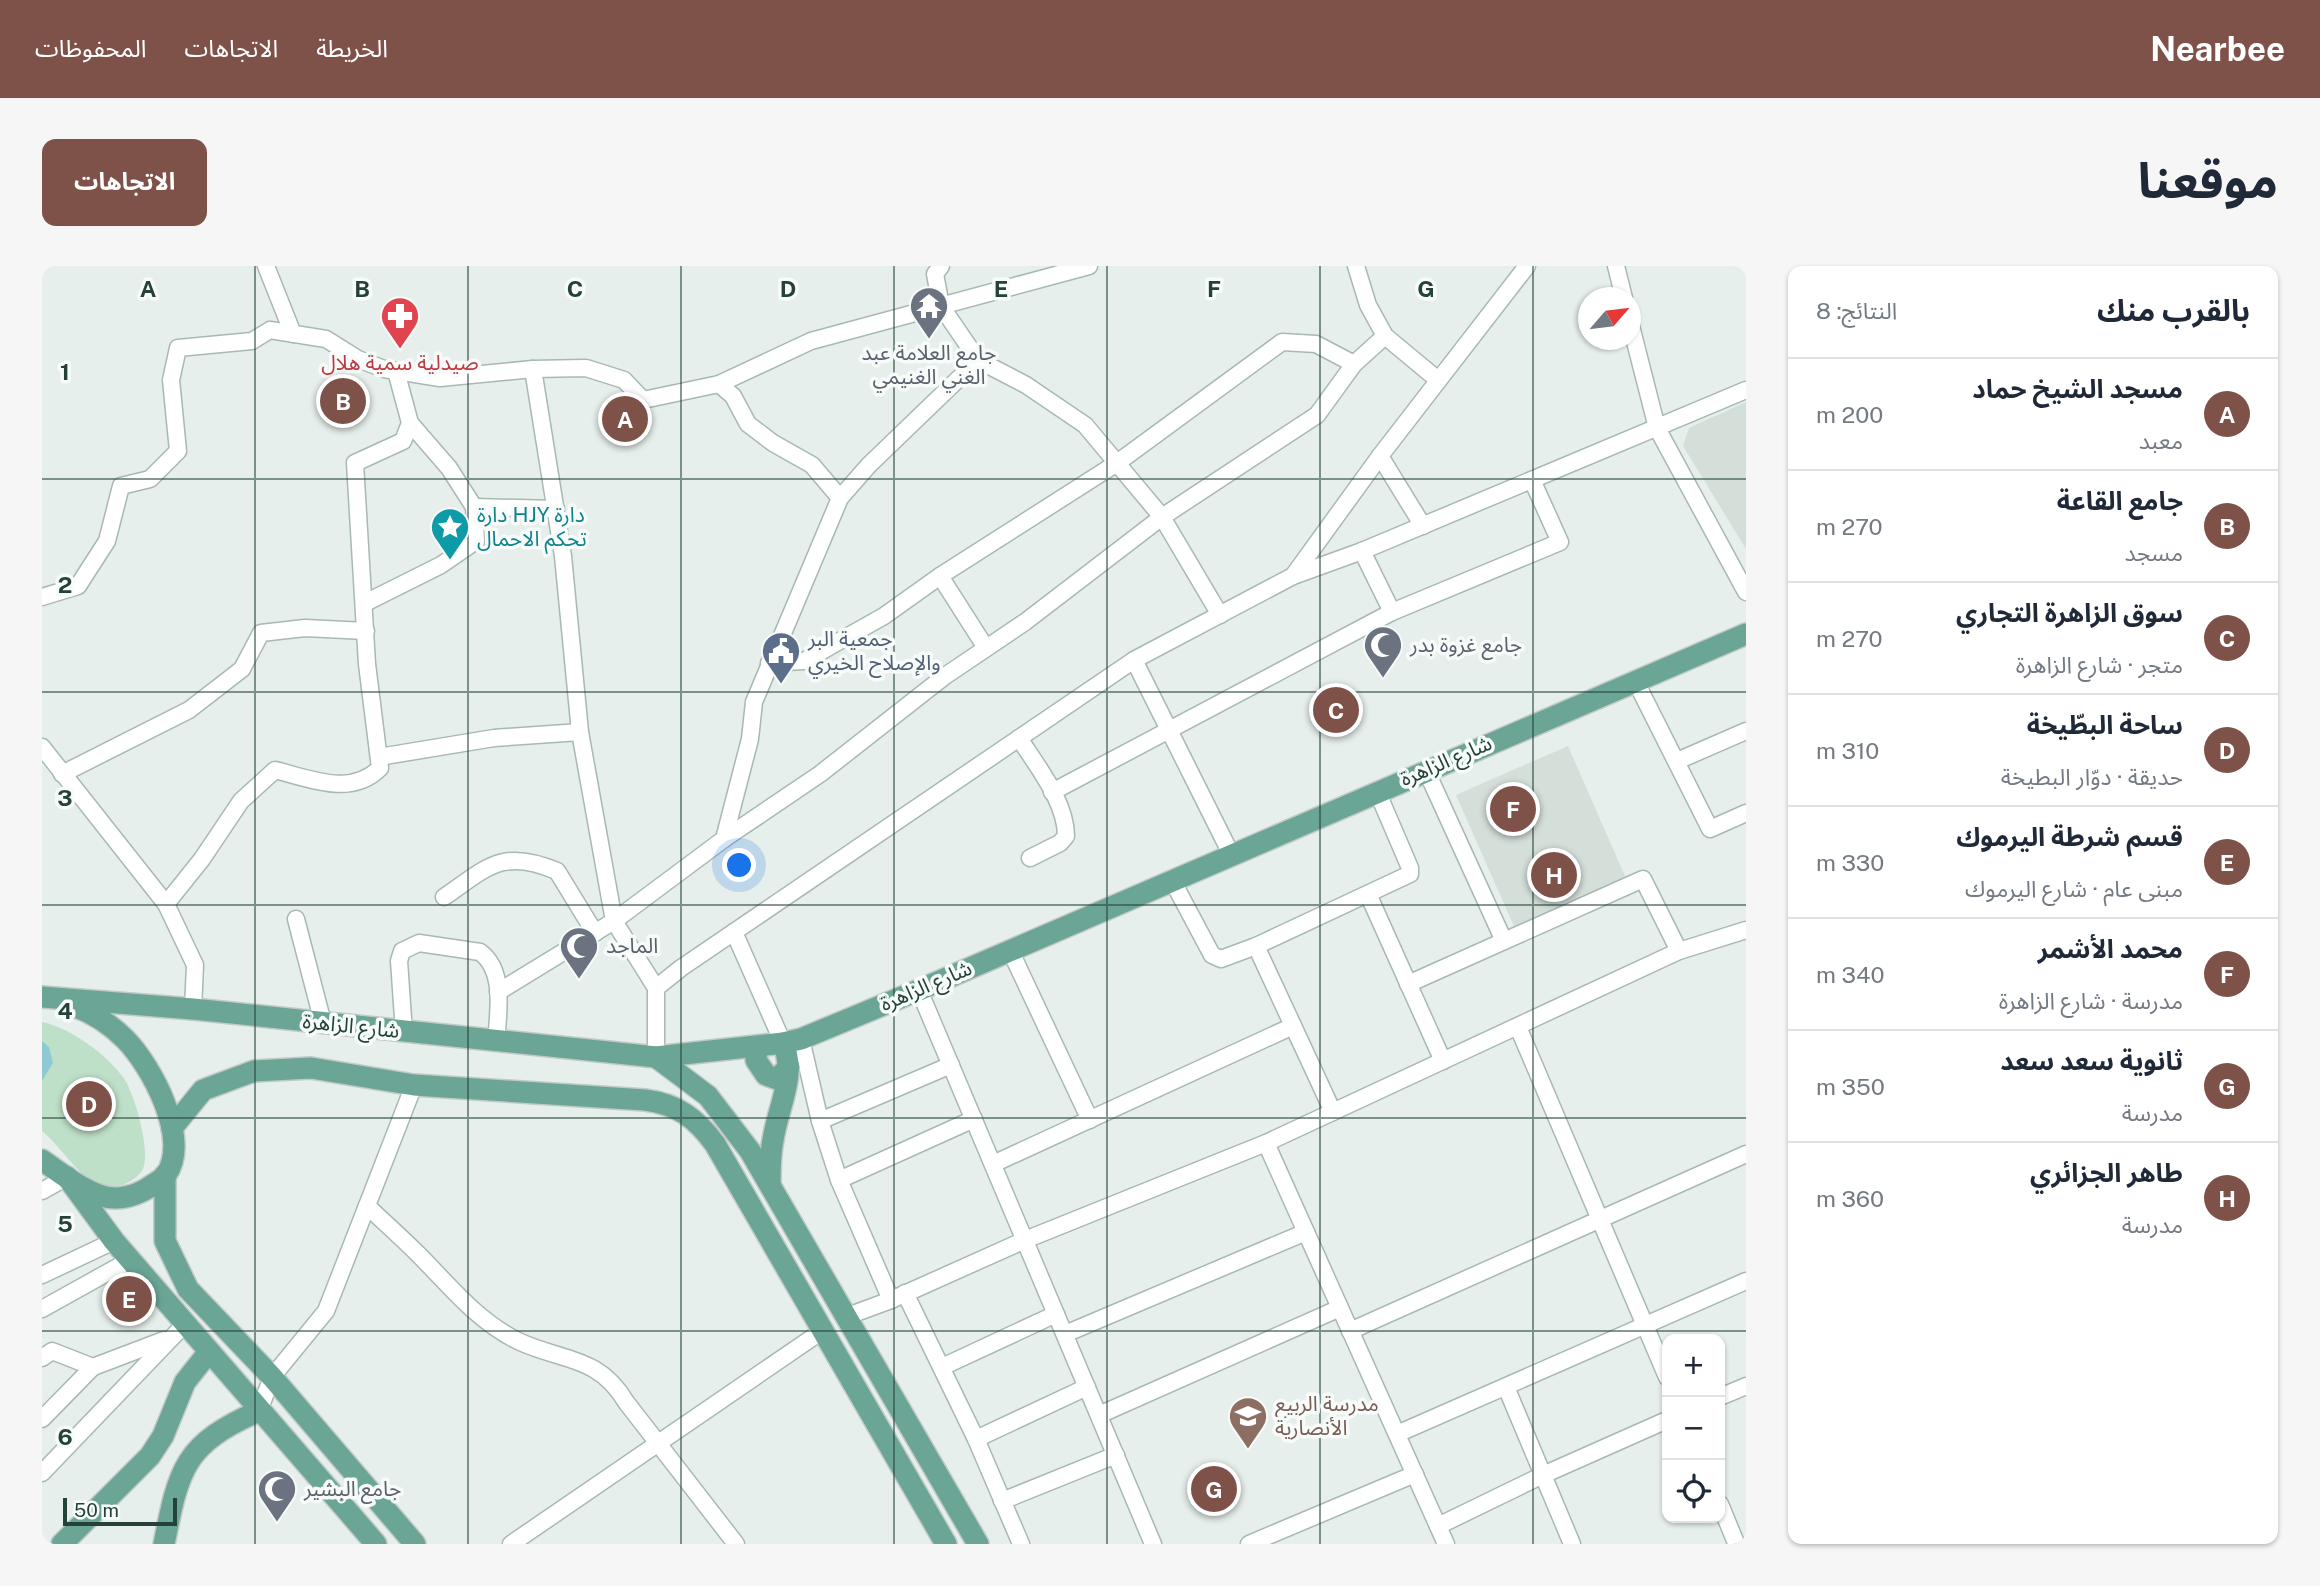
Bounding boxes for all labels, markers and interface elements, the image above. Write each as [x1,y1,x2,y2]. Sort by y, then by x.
text: Nearbee [2150,30,2285,68]
text: المحفوظات [35,34,146,62]
text: الاتجاهات [184,34,278,62]
text: الخريطة [316,34,388,62]
button: الاتجاهات [42,139,207,226]
text: موقعنا [2138,151,2278,209]
text: A [140,275,157,302]
text: B [354,275,370,302]
text: C [567,275,583,302]
text: D [780,275,796,302]
text: E [994,275,1008,302]
text: F [1207,275,1221,302]
text: G [1417,275,1435,302]
temple icon: جامع العلامة عبد الغني الغنيمي [908,285,950,340]
north arrow [1578,287,1641,350]
text: بالقرب منك [2097,292,2250,328]
pharmacy icon: صيدلية سمية هلال [379,295,421,350]
text: النتائج: 8 [1816,297,1897,324]
place label: جامع العلامة عبد الغني الغنيمي [861,340,997,393]
place label: صيدلية سمية هلال [321,350,479,375]
text: 1 [60,358,70,385]
text: مسجد الشيخ حماد [1972,373,2183,404]
pin: B [320,375,366,427]
pin: A [602,393,648,445]
text: 200 m [1816,401,1883,428]
text: A [2219,401,2235,428]
text: معبد [2139,427,2183,454]
text: جامع القاعة [2057,485,2183,516]
place label: دارة HJY دارة تحكم الاحمال [477,502,587,554]
place icon: دارة HJY دارة تحكم الاحمال [429,506,471,561]
text: 270 m [1816,513,1883,540]
text: B [2219,513,2235,540]
text: مسجد [2124,539,2183,566]
text: 2 [58,571,72,598]
text: سوق الزاهرة التجاري [1956,597,2183,628]
mosque icon: جامع غزوة بدر [1362,624,1404,679]
text: 270 m [1816,625,1883,652]
text: C [2219,625,2235,652]
place label: جمعية البر والإصلاح الخيري [807,626,941,679]
public building icon: جمعية البر والإصلاح الخيري [760,630,802,685]
place label: جامع غزوة بدر [1409,632,1522,660]
text: متجر · شارع الزاهرة [2016,651,2183,678]
pin: C [1313,684,1359,736]
text: ساحة البطّيخة [2027,709,2183,740]
street label: شارع الزاهرة [1396,730,1497,794]
text: 310 m [1816,737,1879,764]
text: D [2219,737,2235,764]
text: حديقة · دوّار البطيخة [2001,763,2183,790]
pin: F [1490,783,1536,835]
text: 3 [57,784,73,811]
text: قسم شرطة اليرموك [1956,821,2183,852]
your location [722,848,756,882]
pin: H [1531,849,1577,901]
text: 330 m [1816,849,1884,876]
text: E [2220,849,2234,876]
text: مبنى عام · شارع اليرموك [1965,875,2183,902]
mosque icon: الماجد [558,925,600,980]
place label: الماجد [606,933,658,958]
text: محمد الأشمر [2038,933,2183,964]
street label: شارع الزاهرة [876,955,977,1019]
text: 340 m [1816,961,1884,988]
text: F [2220,961,2234,988]
text: مدرسة · شارع الزاهرة [1999,987,2183,1014]
text: 4 [57,997,73,1024]
street label: شارع الزاهرة [301,1008,401,1046]
text: ثانوية سعد سعد [2000,1045,2183,1076]
text: 350 m [1816,1073,1885,1100]
text: G [2218,1073,2236,1100]
pin: D [66,1078,112,1130]
text: مدرسة [2122,1099,2183,1126]
text: طاهر الجزائري [2030,1157,2183,1188]
text: 360 m [1816,1185,1884,1212]
text: H [2218,1185,2236,1212]
text: 5 [57,1210,73,1237]
text: مدرسة [2122,1211,2183,1238]
pin: E [106,1273,152,1325]
map controls [1662,1334,1725,1523]
button: + [1662,1334,1725,1397]
place label: مدرسة الربيع الأنصارية [1275,1391,1379,1440]
school or university icon: مدرسة الربيع الأنصارية [1227,1395,1269,1450]
button: − [1662,1397,1725,1460]
text: 6 [57,1423,73,1450]
button: locate [1662,1460,1725,1523]
pin: G [1191,1463,1237,1515]
mosque icon: جامع البشير [256,1468,298,1523]
place label: جامع البشير [303,1476,401,1504]
scale bar [63,1495,177,1527]
text: 50 m [74,1499,119,1521]

